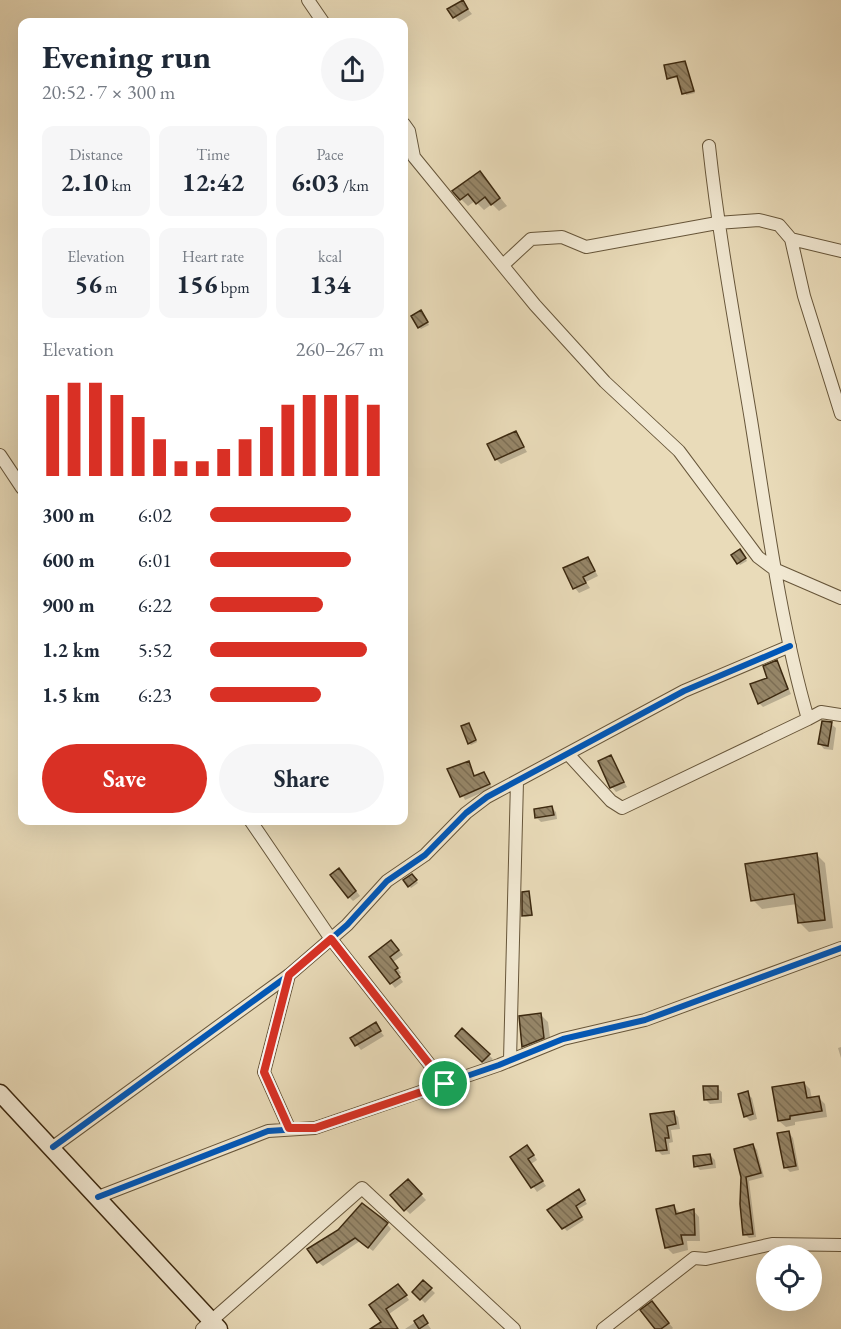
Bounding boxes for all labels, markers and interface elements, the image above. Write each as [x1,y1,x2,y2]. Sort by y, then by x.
text: Evening run [42,35,211,78]
button: share [321,38,384,101]
text: 20:52 · 7 × 300 m [42,79,175,105]
text: Distance [69,144,123,165]
text: Time [196,144,230,165]
text: Pace [317,144,343,165]
text: 2.10 [61,165,108,199]
text: 12:42 [182,165,244,199]
text: 6:03 [291,165,340,199]
text: km [108,175,131,196]
text: /km [340,175,369,196]
text: Elevation [67,246,125,267]
text: Heart rate [182,246,244,267]
text: kcal [318,246,342,267]
text: 56 [74,267,102,301]
text: 156 [176,267,218,301]
text: 134 [309,267,351,301]
text: m [102,277,118,298]
text: bpm [218,277,250,298]
text: Elevation [42,336,114,362]
text: 260–267 m [296,336,384,362]
text: 300 m [42,502,95,528]
text: 6:02 [138,502,172,528]
text: 600 m [42,547,95,573]
text: 6:01 [138,547,172,573]
text: 900 m [42,592,95,618]
text: 6:22 [138,592,172,618]
text: 1.2 km [42,637,100,663]
text: 5:52 [138,637,172,663]
text: 1.5 km [42,682,100,708]
text: 6:23 [138,682,172,708]
button: Save [42,744,207,813]
button: Share [219,744,384,813]
pin [419,1058,470,1109]
icon: arrive [428,1067,461,1100]
map controls [756,1245,822,1311]
button: locate [756,1245,822,1311]

